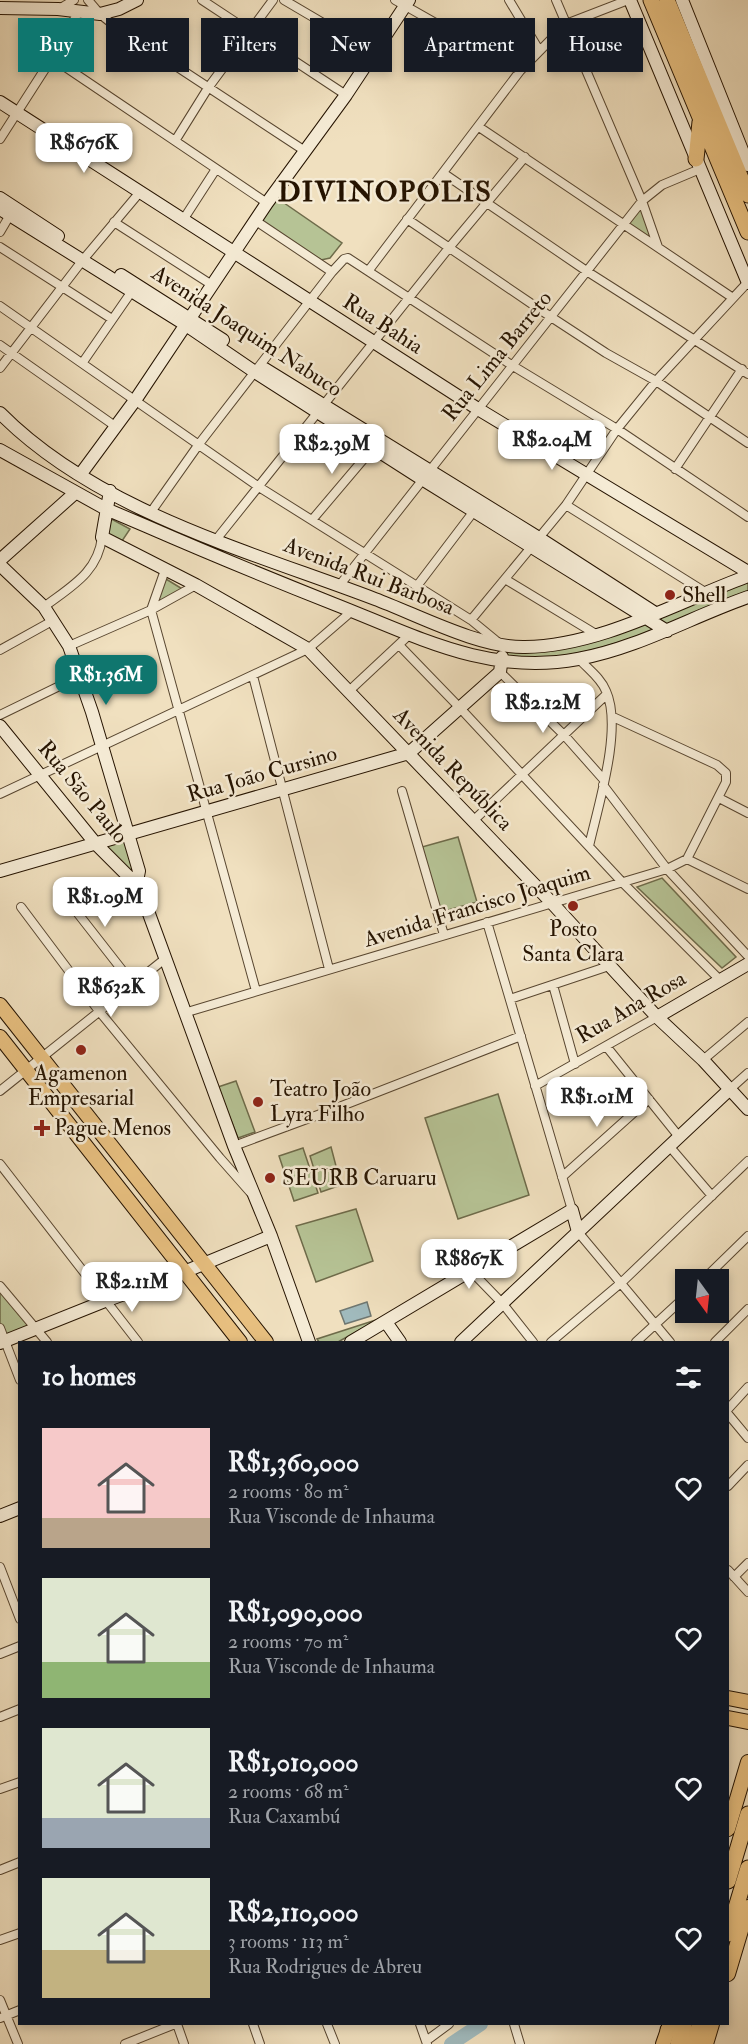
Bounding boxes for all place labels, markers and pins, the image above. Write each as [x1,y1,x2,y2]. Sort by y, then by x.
pin: R$676K [35,123,133,174]
pin: R$2.04M [497,420,607,471]
pin: R$2.39M [277,424,387,475]
place label: Shell [682,581,727,609]
marker: Shell [663,588,677,602]
pin: R$1.36M [51,655,161,706]
pin: R$2.12M [488,683,598,734]
pin: R$1.09M [50,877,160,928]
marker: Posto Santa Clara [566,899,580,913]
place label: Posto Santa Clara [522,915,625,968]
pin: R$632K [62,967,160,1018]
marker: Agamenon Empresarial [74,1043,88,1057]
place label: Agamenon Empresarial [28,1059,135,1113]
place label: Teatro João Lyra Filho [270,1075,371,1128]
pin: R$1.01M [542,1077,652,1128]
marker: Teatro João Lyra Filho [251,1095,265,1109]
place label: Pague Menos [54,1114,171,1142]
marker: Pague Menos [35,1121,49,1135]
place label: SEURB Caruaru [282,1164,437,1192]
marker: SEURB Caruaru [263,1171,277,1185]
pin: R$867K [420,1239,518,1290]
pin: R$2.11M [77,1262,187,1313]

